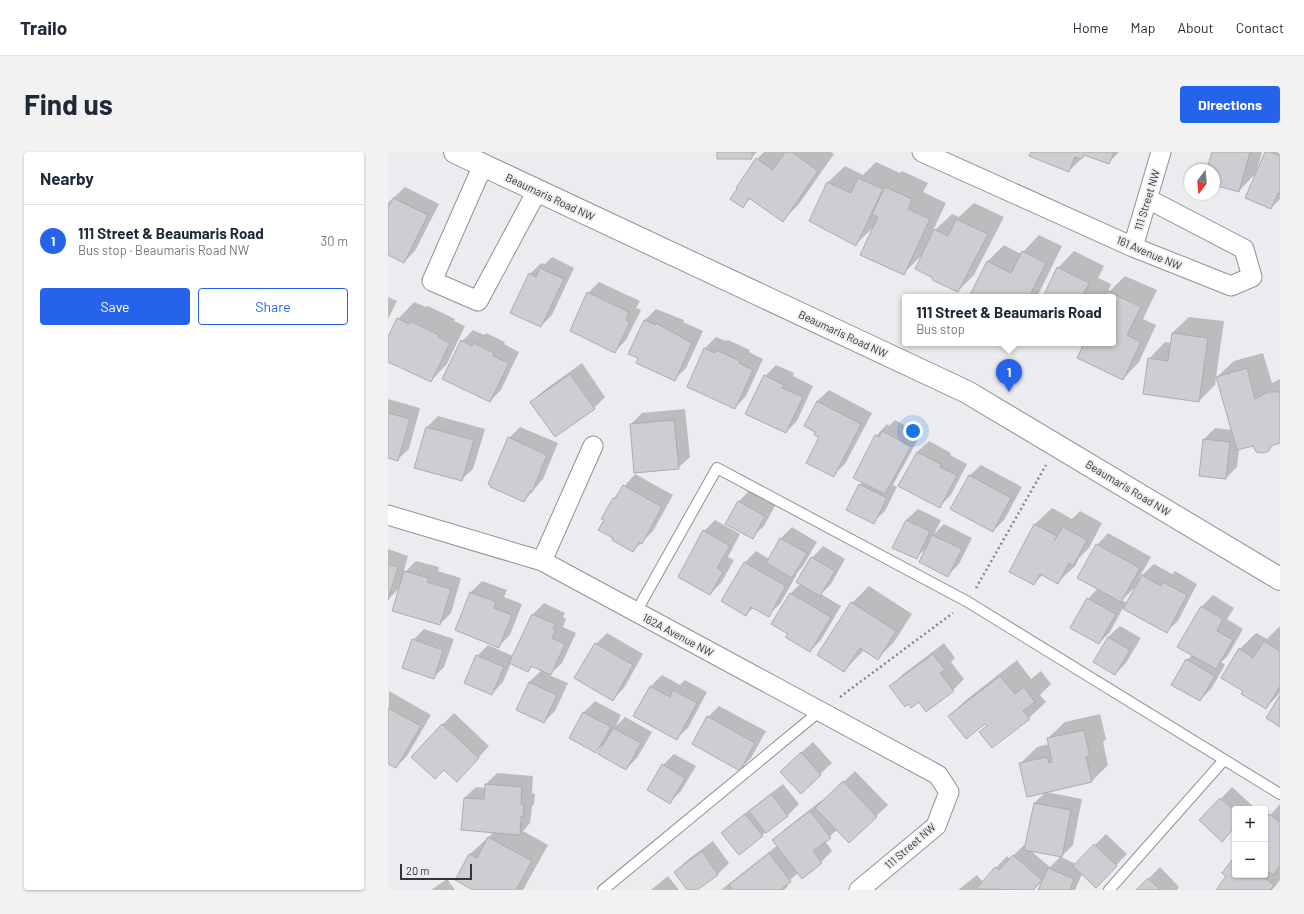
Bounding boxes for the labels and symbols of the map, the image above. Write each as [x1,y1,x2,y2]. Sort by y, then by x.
north arrow [1184,164,1220,200]
street label: 111 Street NW [1131,167,1162,232]
street label: Beaumaris Road NW [504,170,597,223]
street label: 161 Avenue NW [1115,233,1184,272]
street label: Beaumaris Road NW [797,307,890,360]
pin: 1 [996,359,1022,392]
your location [903,421,923,441]
street label: Beaumaris Road NW [1083,457,1173,518]
street label: 162A Avenue NW [641,610,716,659]
street label: 111 Street NW [882,820,938,871]
scale bar [400,862,472,881]

